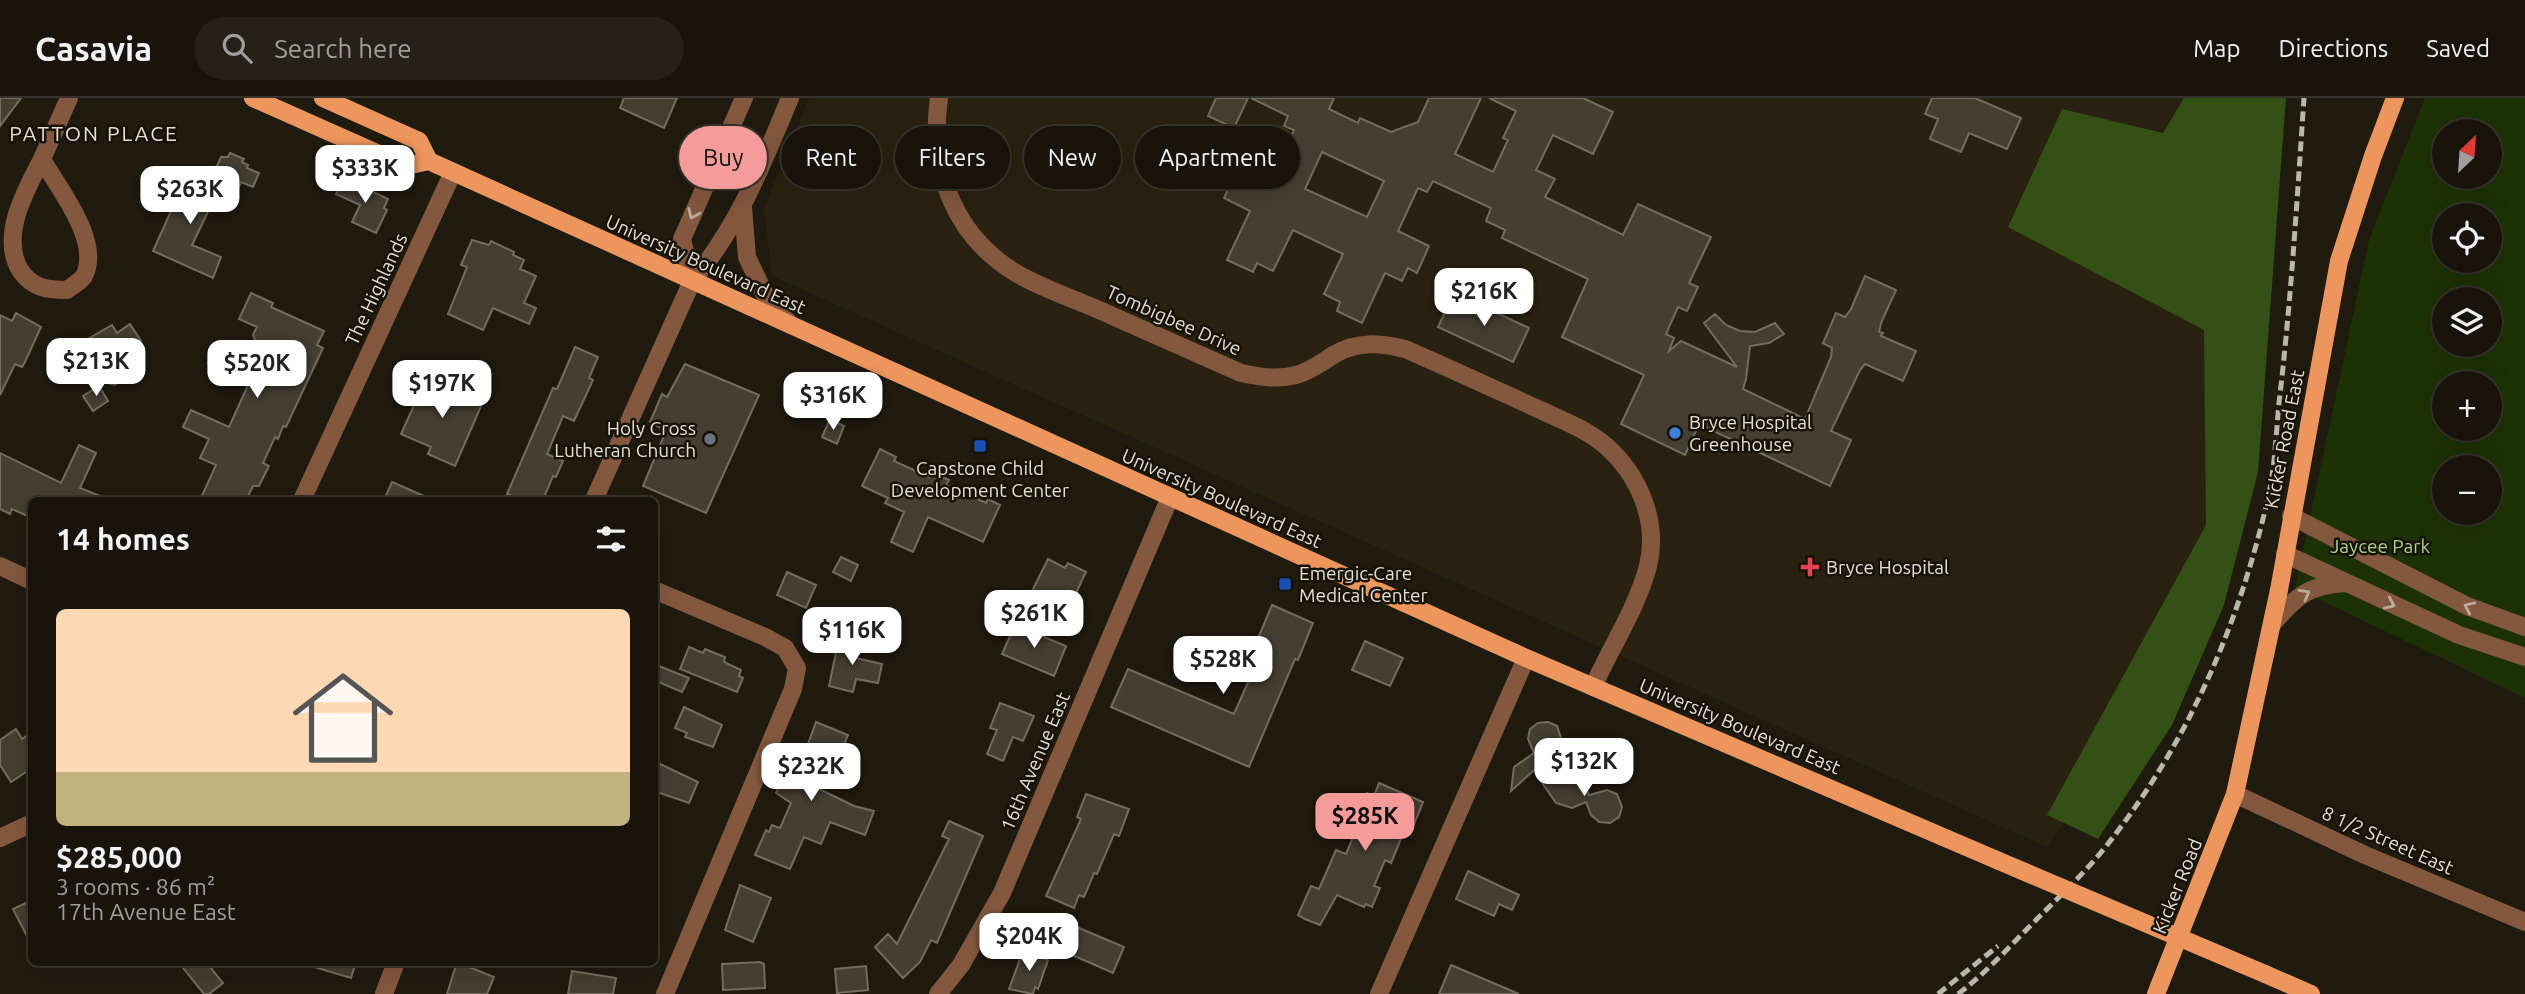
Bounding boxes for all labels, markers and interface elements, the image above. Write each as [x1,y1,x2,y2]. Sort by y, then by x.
search box [194,17,684,80]
icon: search [218,29,256,67]
text: Casavia [35,30,152,67]
text: Search here [274,34,412,63]
text: Map [2193,35,2240,62]
text: Directions [2278,35,2388,62]
text: Saved [2426,35,2490,62]
north arrow [2432,119,2502,189]
map controls [2432,119,2502,525]
district label: PATTON PLACE [9,121,179,145]
chip: Buy [679,126,767,189]
chip: Rent [781,126,881,189]
chip: Filters [895,126,1010,189]
chip: New [1024,126,1121,189]
chip: Apartment [1135,126,1300,189]
pin: $333K [316,146,414,205]
text: $333K [331,155,399,180]
pin: $263K [141,166,239,226]
text: $263K [156,176,224,201]
button: locate [2432,203,2502,273]
one-way arrow [687,206,701,219]
street label: University Boulevard East [603,210,810,318]
street label: The Highlands [340,230,412,348]
pin: $216K [1435,268,1533,328]
text: $216K [1450,278,1518,303]
street label: Tombigbee Drive [1103,280,1245,360]
button: layers [2432,287,2502,357]
pin: $213K [47,338,145,398]
pin: $520K [208,341,306,400]
text: $213K [62,348,130,373]
text: $520K [223,350,291,375]
pin: $197K [393,360,491,420]
street label: Kicker Road East [2260,367,2308,510]
text: $197K [408,370,476,395]
button: + [2432,371,2502,441]
pin: $316K [784,372,882,432]
text: $316K [799,382,867,407]
place label: Bryce Hospital Greenhouse [1689,411,1812,455]
place label: Holy Cross Lutheran Church [554,417,696,461]
marker: Bryce Hospital Greenhouse [1667,425,1683,441]
marker: Holy Cross Lutheran Church [702,431,718,447]
marker: Capstone Child Development Center [972,438,988,454]
street label: University Boulevard East [1119,444,1326,552]
button: − [2432,455,2502,525]
place label: Capstone Child Development Center [891,457,1069,501]
icon: filters [592,520,630,558]
text: 14 homes [56,522,190,556]
park label: Jaycee Park [2330,535,2430,557]
place label: Bryce Hospital [1826,556,1949,578]
marker: Bryce Hospital [1800,557,1820,577]
place label: Emergic-Care Medical Center [1299,562,1428,606]
marker: Emergic-Care Medical Center [1277,576,1293,592]
one-way arrow [2297,589,2310,602]
pin: $261K [985,590,1083,650]
one-way arrow [2382,596,2395,610]
text: $261K [1000,600,1068,625]
one-way arrow [2464,601,2477,615]
pin: $116K [803,608,901,667]
text: $116K [818,617,886,642]
pin: $528K [1174,636,1272,696]
text: $528K [1189,646,1257,671]
icon: home [280,655,406,781]
street label: University Boulevard East [1636,674,1844,779]
street label: 16th Avenue East [996,688,1074,834]
pin: $132K [1535,738,1633,798]
pin: $232K [762,744,860,803]
text: $132K [1550,748,1618,773]
text: $232K [777,753,845,778]
pin: $285K [1316,794,1414,853]
street label: 8 1/2 Street East [2319,801,2458,879]
text: $285K [1331,803,1399,828]
street label: Kicker Road [2148,835,2206,937]
text: $285,000 [56,840,182,874]
text: 3 rooms · 86 m² [56,874,215,899]
text: 17th Avenue East [56,899,236,924]
pin: $204K [980,914,1078,973]
text: $204K [995,923,1063,948]

